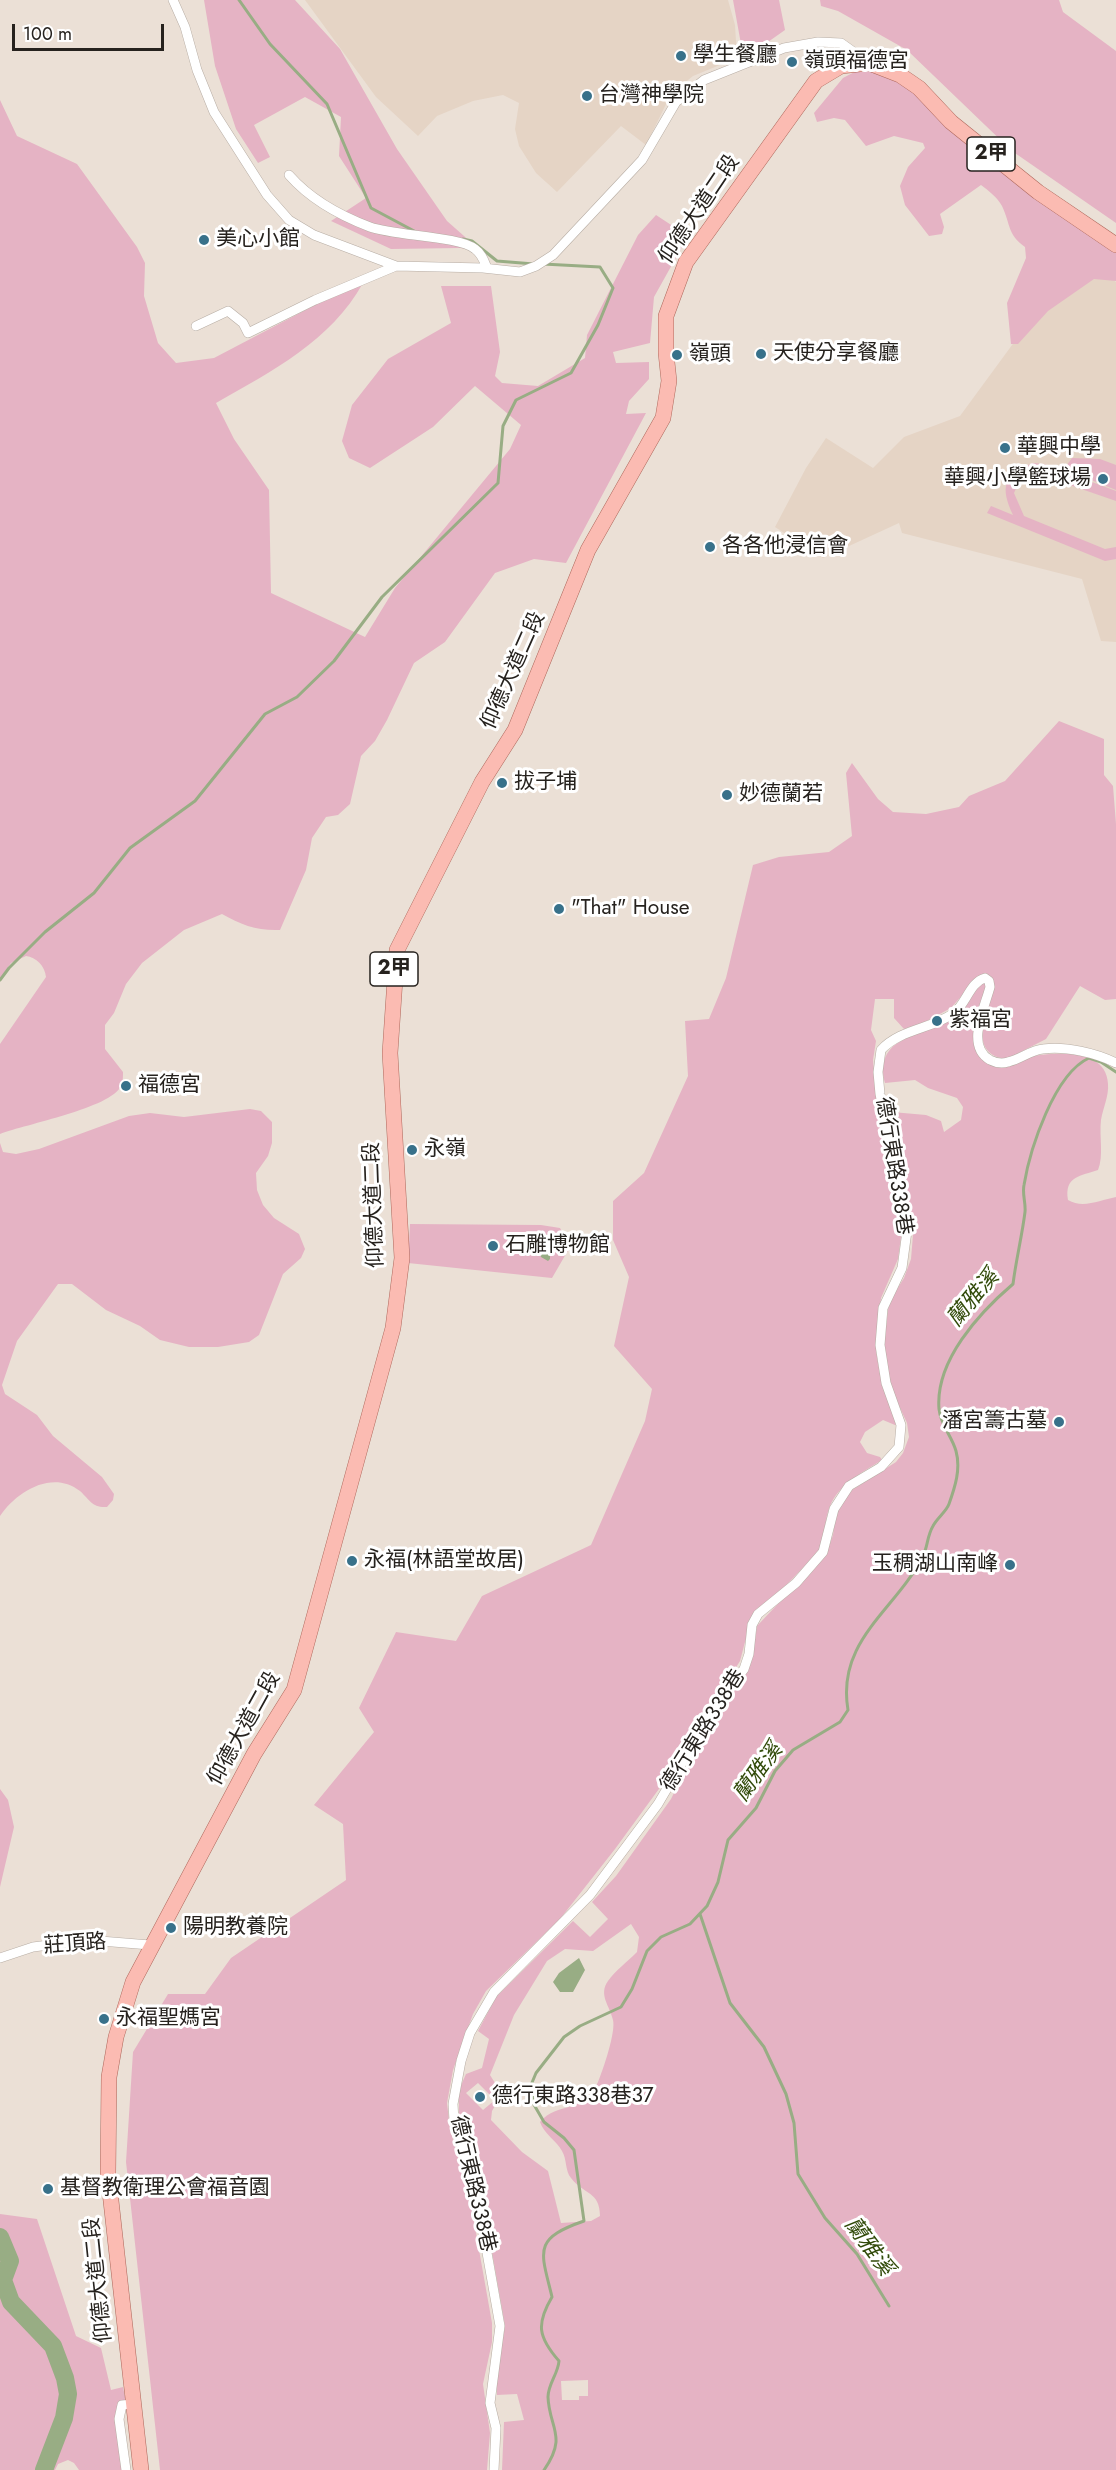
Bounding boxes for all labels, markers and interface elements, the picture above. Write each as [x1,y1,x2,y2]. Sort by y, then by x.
scale bar [15,12,166,50]
text: 100 m [23,21,72,47]
place label: 學生餐廳 [693,43,777,69]
marker: 學生餐廳 [674,49,688,63]
place label: 嶺頭福德宮 [804,49,909,75]
marker: 嶺頭福德宮 [785,55,799,69]
place label: 台灣神學院 [599,83,704,109]
marker: 台灣神學院 [580,89,594,103]
road number: 2甲 [967,137,1015,171]
street label: 仰德大道二段 [654,151,746,269]
place label: 美心小館 [216,227,300,253]
marker: 美心小館 [197,233,211,247]
place label: 天使分享餐廳 [773,341,899,367]
place label: 嶺頭 [689,342,731,368]
marker: 天使分享餐廳 [754,347,768,361]
marker: 嶺頭 [670,348,684,362]
place label: 華興中學 [1017,435,1101,461]
marker: 華興中學 [998,441,1012,455]
place label: 華興小學籃球場 [944,466,1091,492]
marker: 華興小學籃球場 [1096,472,1110,486]
place label: 各各他浸信會 [722,534,848,560]
marker: 各各他浸信會 [703,540,717,554]
street label: 仰德大道二段 [477,608,551,734]
place label: 拔子埔 [514,770,577,796]
marker: 拔子埔 [495,776,509,790]
place label: 妙德蘭若 [739,782,823,808]
marker: 妙德蘭若 [720,788,734,802]
place label: "That" House [571,896,690,922]
marker: "That" House [552,902,566,916]
road number: 2甲 [370,952,418,986]
place label: 紫福宮 [949,1008,1012,1034]
marker: 紫福宮 [930,1014,944,1028]
place label: 福德宮 [138,1073,201,1099]
marker: 福德宮 [119,1079,133,1093]
street label: 德行東路338巷 [870,1095,916,1237]
place label: 永嶺 [424,1137,466,1163]
street label: 仰德大道二段 [360,1142,390,1268]
marker: 永嶺 [405,1143,419,1157]
place label: 石雕博物館 [505,1233,610,1259]
marker: 石雕博物館 [486,1239,500,1253]
water label: 蘭雅溪 [943,1265,1005,1333]
place label: 潘宮籌古墓 [942,1409,1047,1435]
marker: 潘宮籌古墓 [1052,1415,1066,1429]
place label: 永福(林語堂故居) [364,1548,524,1574]
place label: 玉稠湖山南峰 [872,1552,998,1578]
marker: 永福(林語堂故居) [345,1554,359,1568]
marker: 玉稠湖山南峰 [1003,1558,1017,1572]
street label: 德行東路338巷 [656,1665,752,1797]
street label: 仰德大道二段 [203,1668,287,1790]
water label: 蘭雅溪 [729,1739,789,1807]
place label: 陽明教養院 [183,1915,288,1941]
marker: 陽明教養院 [164,1921,178,1935]
street label: 莊頂路 [43,1930,107,1960]
place label: 永福聖媽宮 [116,2006,221,2032]
marker: 永福聖媽宮 [97,2012,111,2026]
place label: 德行東路338巷37 [492,2084,654,2110]
marker: 德行東路338巷37 [473,2090,487,2104]
street label: 德行東路338巷 [444,2113,500,2255]
place label: 基督教衛理公會福音園 [60,2176,270,2202]
marker: 基督教衛理公會福音園 [41,2182,55,2196]
water label: 蘭雅溪 [838,2213,898,2281]
street label: 仰德大道二段 [80,2216,118,2344]

